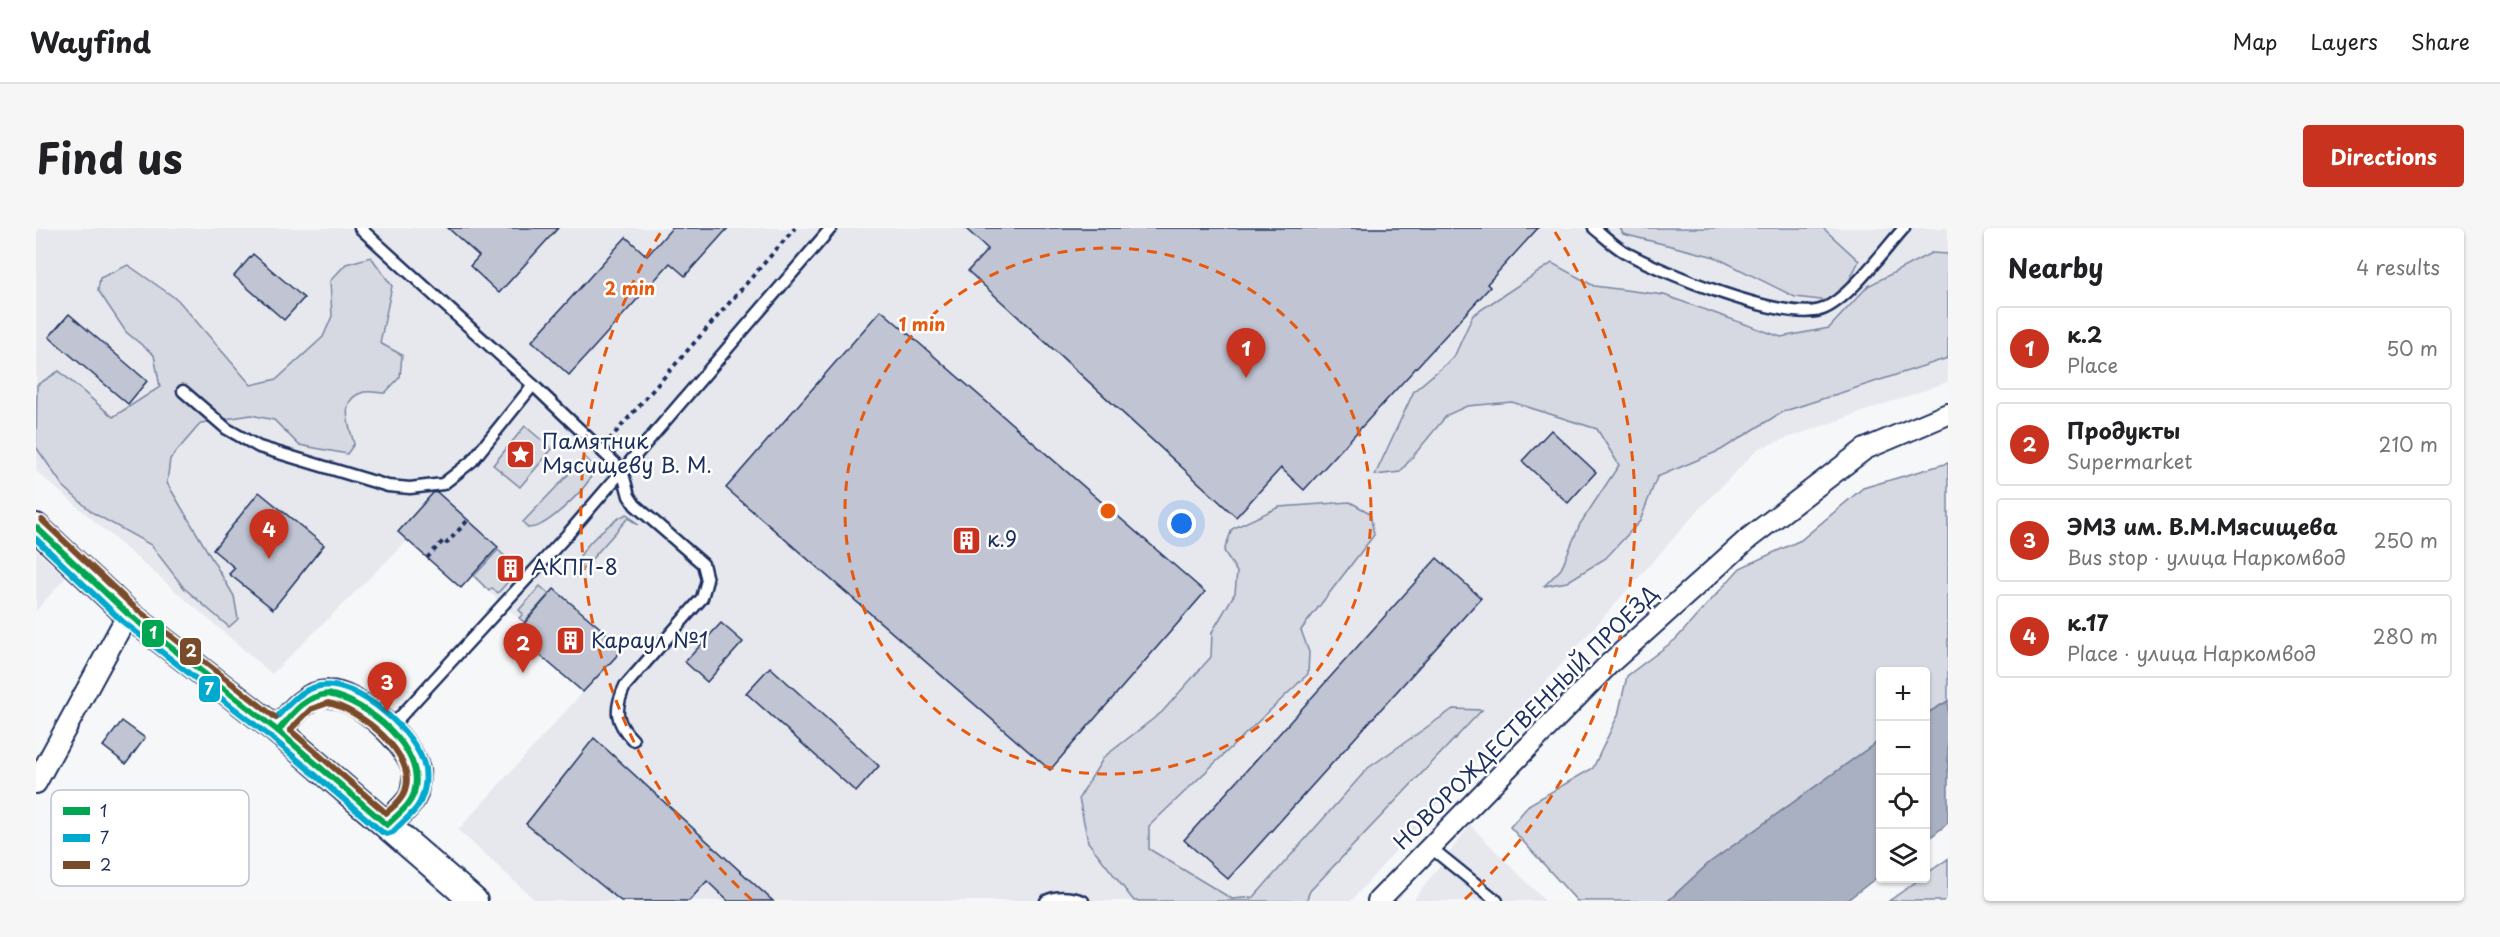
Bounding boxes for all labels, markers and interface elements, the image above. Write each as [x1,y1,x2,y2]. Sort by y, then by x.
text: Wayfind [30,20,151,63]
text: Map [2233,25,2277,57]
text: Layers [2310,25,2378,57]
text: Share [2411,25,2470,57]
text: Find us [36,125,183,188]
button: Directions [2303,125,2464,187]
text: Nearby [2008,248,2103,287]
text: 4 results [2356,252,2440,282]
text: 2 min [605,274,655,301]
text: 1 min [899,310,945,337]
text: к.2 [2067,317,2102,350]
pin: 1 [1226,328,1266,378]
text: 1 [2025,333,2034,363]
text: 50 m [2386,333,2438,363]
text: Place [2067,350,2118,380]
text: Продукты [2067,413,2180,446]
place label: Памятник Мясищеву В. М. [542,424,712,480]
text: 2 [2022,429,2037,459]
text: 210 m [2379,429,2438,459]
place icon: Памятник Мясищеву В. М. [505,438,537,470]
text: Supermarket [2067,446,2193,476]
centre of rings [1098,501,1118,521]
your location [1167,509,1196,538]
text: ЭМЗ им. В.М.Мясищева [2067,509,2338,542]
pin: 4 [250,510,288,559]
place label: к.9 [987,522,1017,554]
building icon: к.9 [950,524,982,556]
text: 3 [2023,525,2036,555]
text: 250 m [2374,525,2438,555]
text: Bus stop · улица Наркомвод [2067,542,2346,572]
place label: АКПП-8 [531,550,618,582]
building icon: АКПП-8 [494,552,526,584]
street label: НОВОРОЖДЕСТВЕННЫЙ ПРОЕЗД [1385,577,1664,856]
text: к.17 [2067,605,2108,638]
line badge: 1 [141,619,165,648]
text: 1 [149,620,157,644]
text: 4 [2023,621,2036,651]
text: 280 m [2373,621,2438,651]
place label: Караул №1 [591,623,708,655]
pin: 2 [504,624,542,673]
building icon: Караул №1 [554,625,586,657]
line badge: 2 [179,637,202,666]
text: 2 [185,638,197,662]
text: Place · улица Наркомвод [2067,638,2316,668]
pin: 3 [368,662,406,712]
map controls [1876,667,1930,883]
button: + [1876,667,1930,721]
line badge: 7 [198,675,221,703]
text: 7 [204,676,214,700]
button: − [1876,721,1930,775]
button: locate [1876,775,1930,829]
legend [51,790,249,886]
text: 1 [100,798,107,822]
text: 7 [100,825,109,849]
button: layers [1876,829,1930,883]
text: 2 [100,852,111,876]

